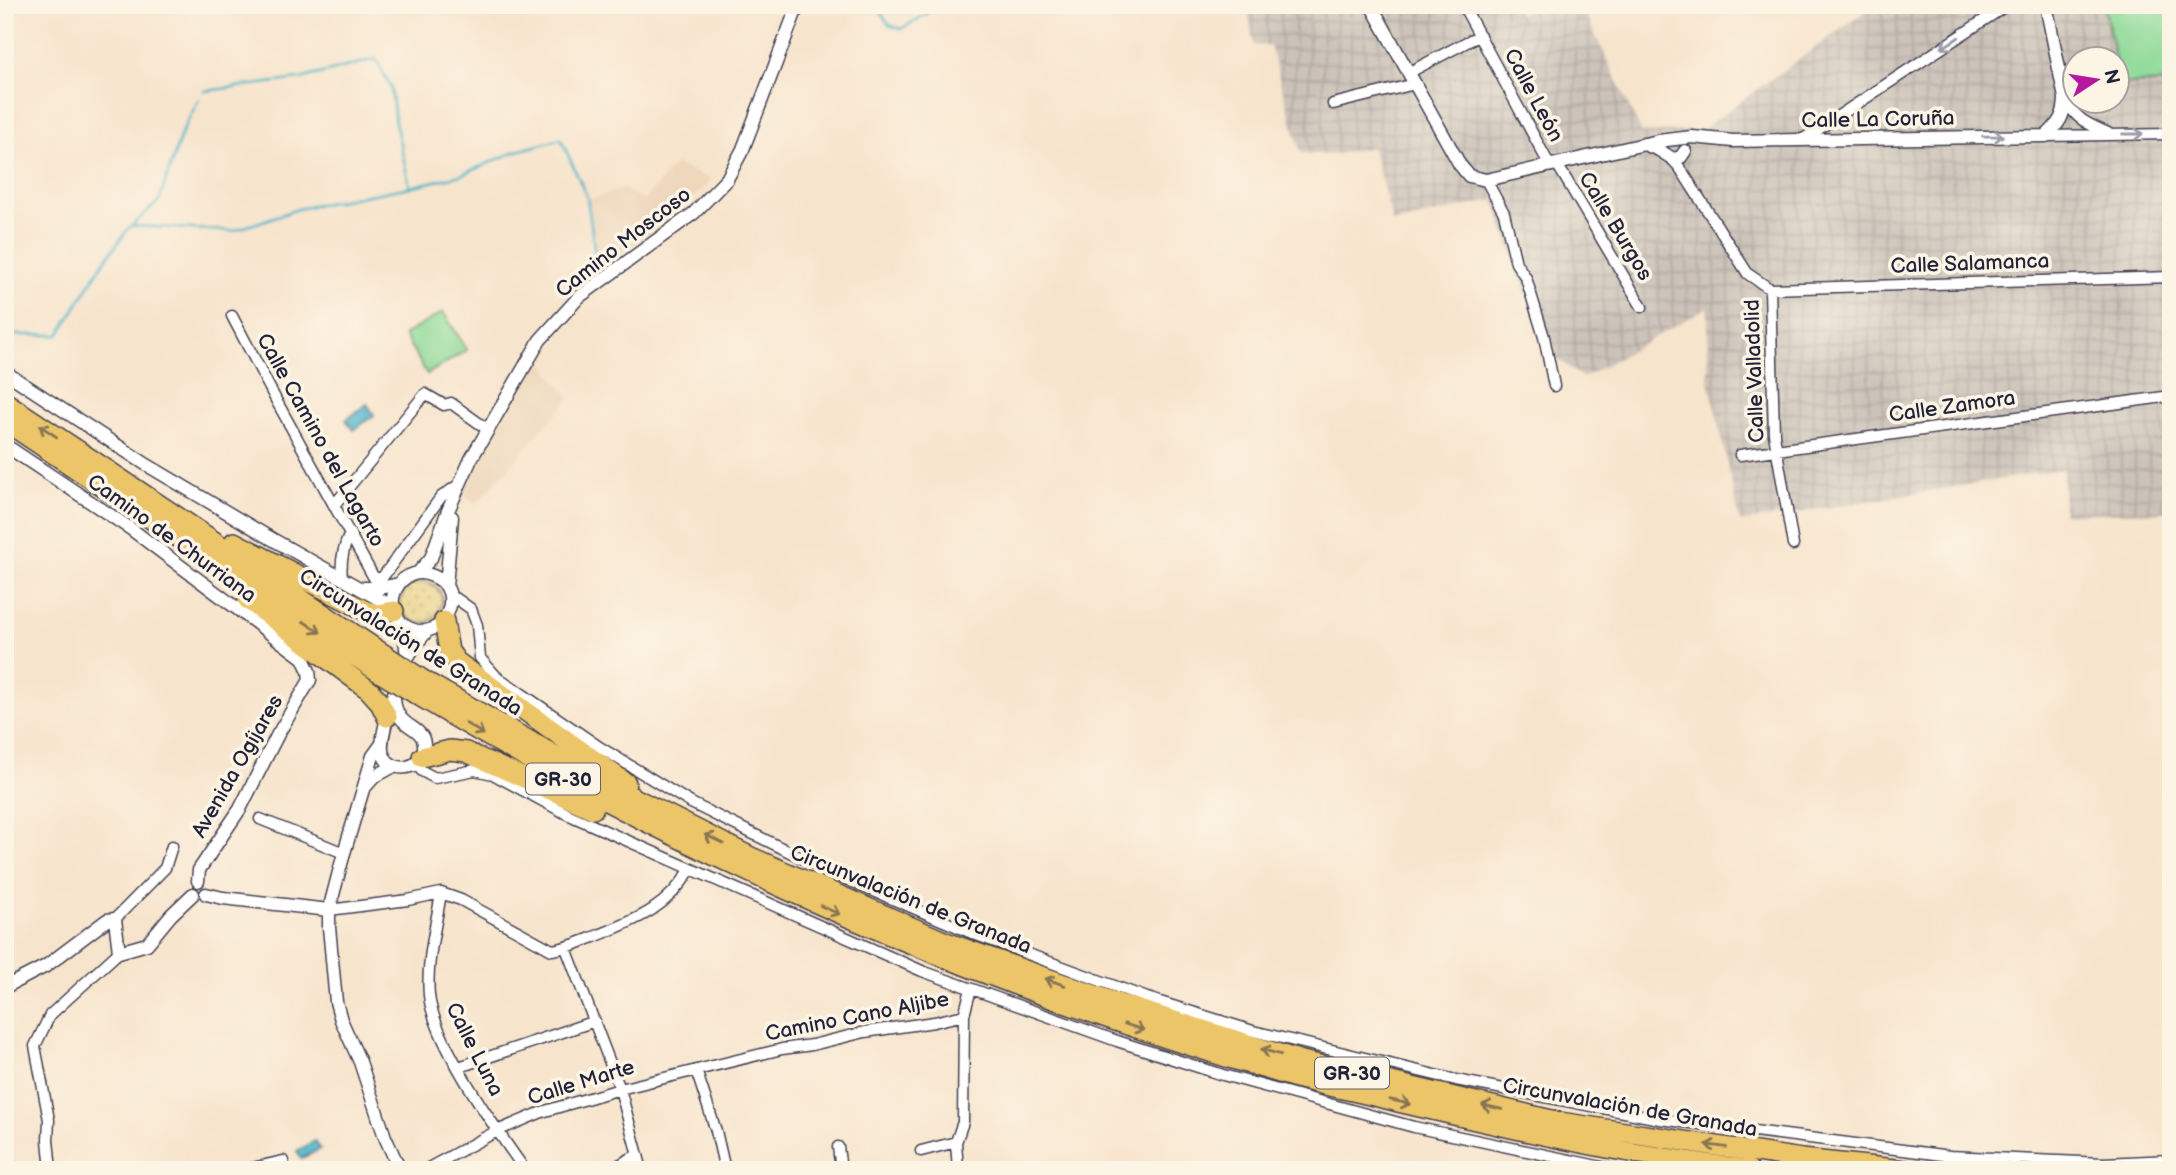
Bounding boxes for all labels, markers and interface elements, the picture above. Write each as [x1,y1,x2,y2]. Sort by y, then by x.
one-way arrow [1941,35,1960,50]
street label: Calle León [1499,44,1569,146]
north arrow [2060,46,2130,116]
text: N [2098,67,2124,86]
street label: Calle La Coruña [1801,106,1955,133]
one-way arrow [2121,127,2144,141]
one-way arrow [1981,130,2004,143]
street label: Calle Burgos [1573,168,1658,285]
street label: Camino Moscoso [551,182,696,303]
street label: Calle Salamanca [1890,248,2050,279]
street label: Calle Valladolid [1740,299,1769,443]
street label: Calle Camino del Lagarto [251,329,390,552]
street label: Calle Zamora [1887,385,2017,428]
one-way arrow [39,423,58,438]
street label: Camino de Churriana [82,469,261,608]
street label: Circunvalación de Granada [295,563,527,721]
one-way arrow [302,620,321,635]
street label: Avenida Ogíjares [186,690,288,842]
one-way arrow [464,722,484,736]
road number: GR-30 [526,764,600,794]
one-way arrow [704,831,725,845]
street label: Circunvalación de Granada [786,840,1035,959]
one-way arrow [819,904,841,917]
one-way arrow [1044,975,1066,988]
street label: Camino Cano Aljibe [763,986,951,1047]
street label: Calle Luna [440,998,509,1100]
one-way arrow [1122,1022,1144,1034]
one-way arrow [1261,1044,1283,1057]
street label: Calle Marte [525,1054,638,1111]
road number: GR-30 [1315,1058,1389,1088]
street label: Circunvalación de Granada [1501,1073,1759,1142]
one-way arrow [1388,1096,1411,1109]
one-way arrow [1481,1099,1504,1113]
one-way arrow [1705,1140,1728,1153]

